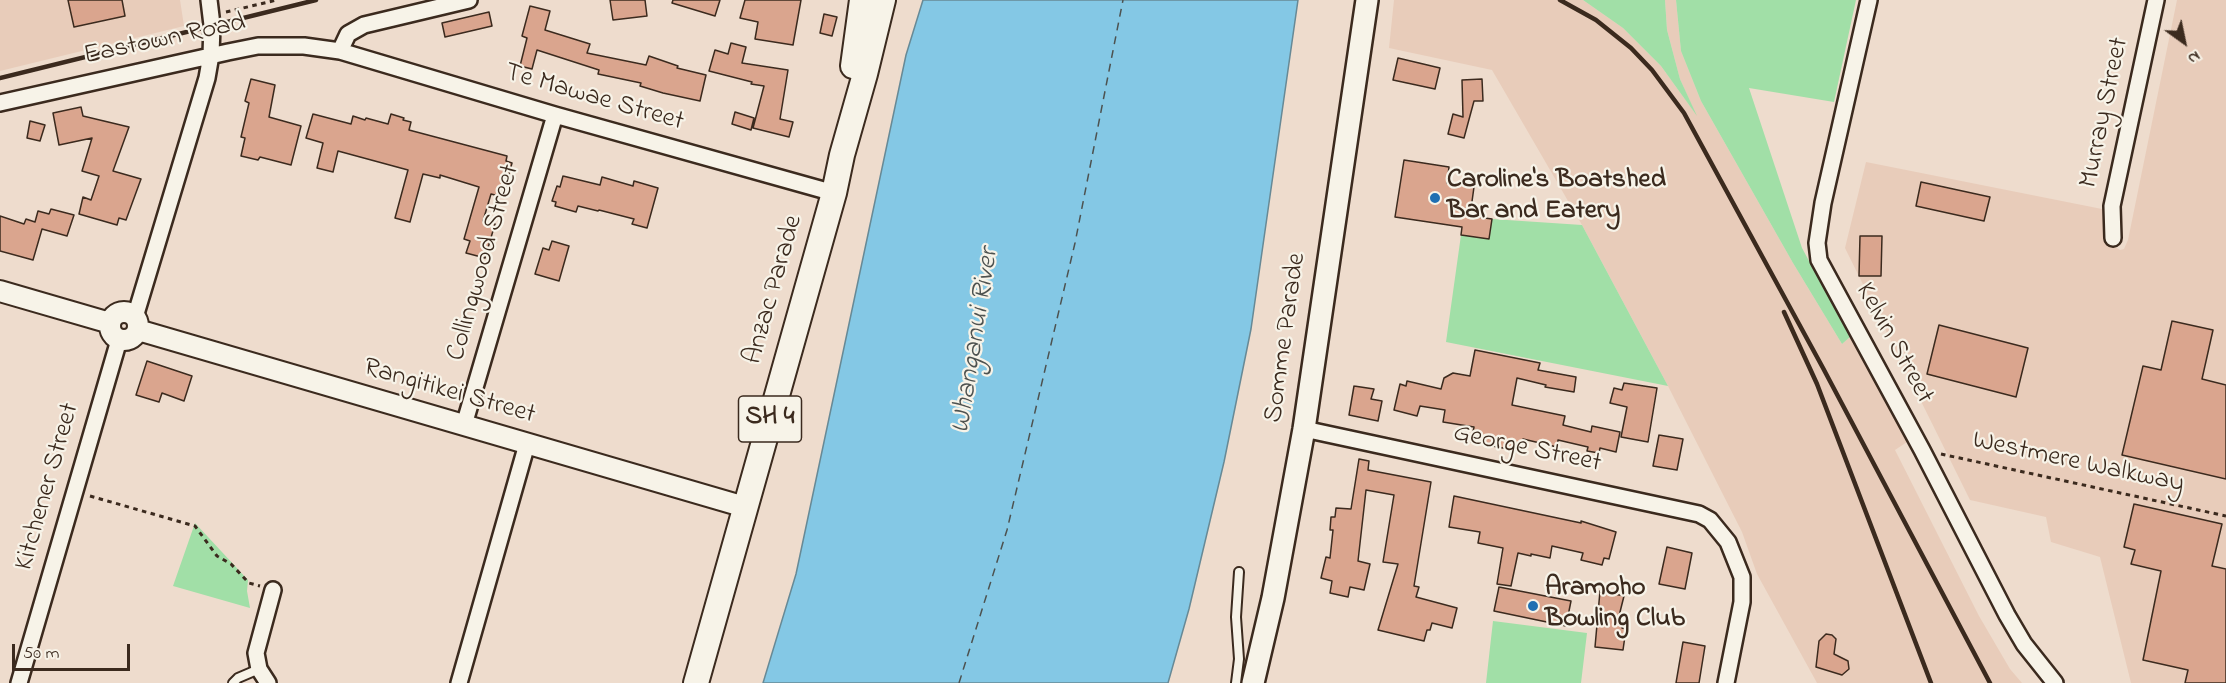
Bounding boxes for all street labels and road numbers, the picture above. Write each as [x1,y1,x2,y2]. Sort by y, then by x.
street label: Eastown Road [81,8,249,74]
street label: Murray Street [2074,35,2138,191]
street label: Te Mawae Street [501,58,687,140]
street label: Collingwood Street [441,161,529,365]
street label: Anzac Parade [738,212,812,368]
street label: Somme Parade [1259,251,1315,425]
street label: Kelvin Street [1847,278,1939,410]
street label: Rangitikei Street [359,353,539,433]
road number: SH 4 [738,396,802,442]
street label: Kitchener Street [10,400,88,574]
street label: George Street [1450,419,1604,481]
street label: Westmere Walkway [1969,426,2187,502]

